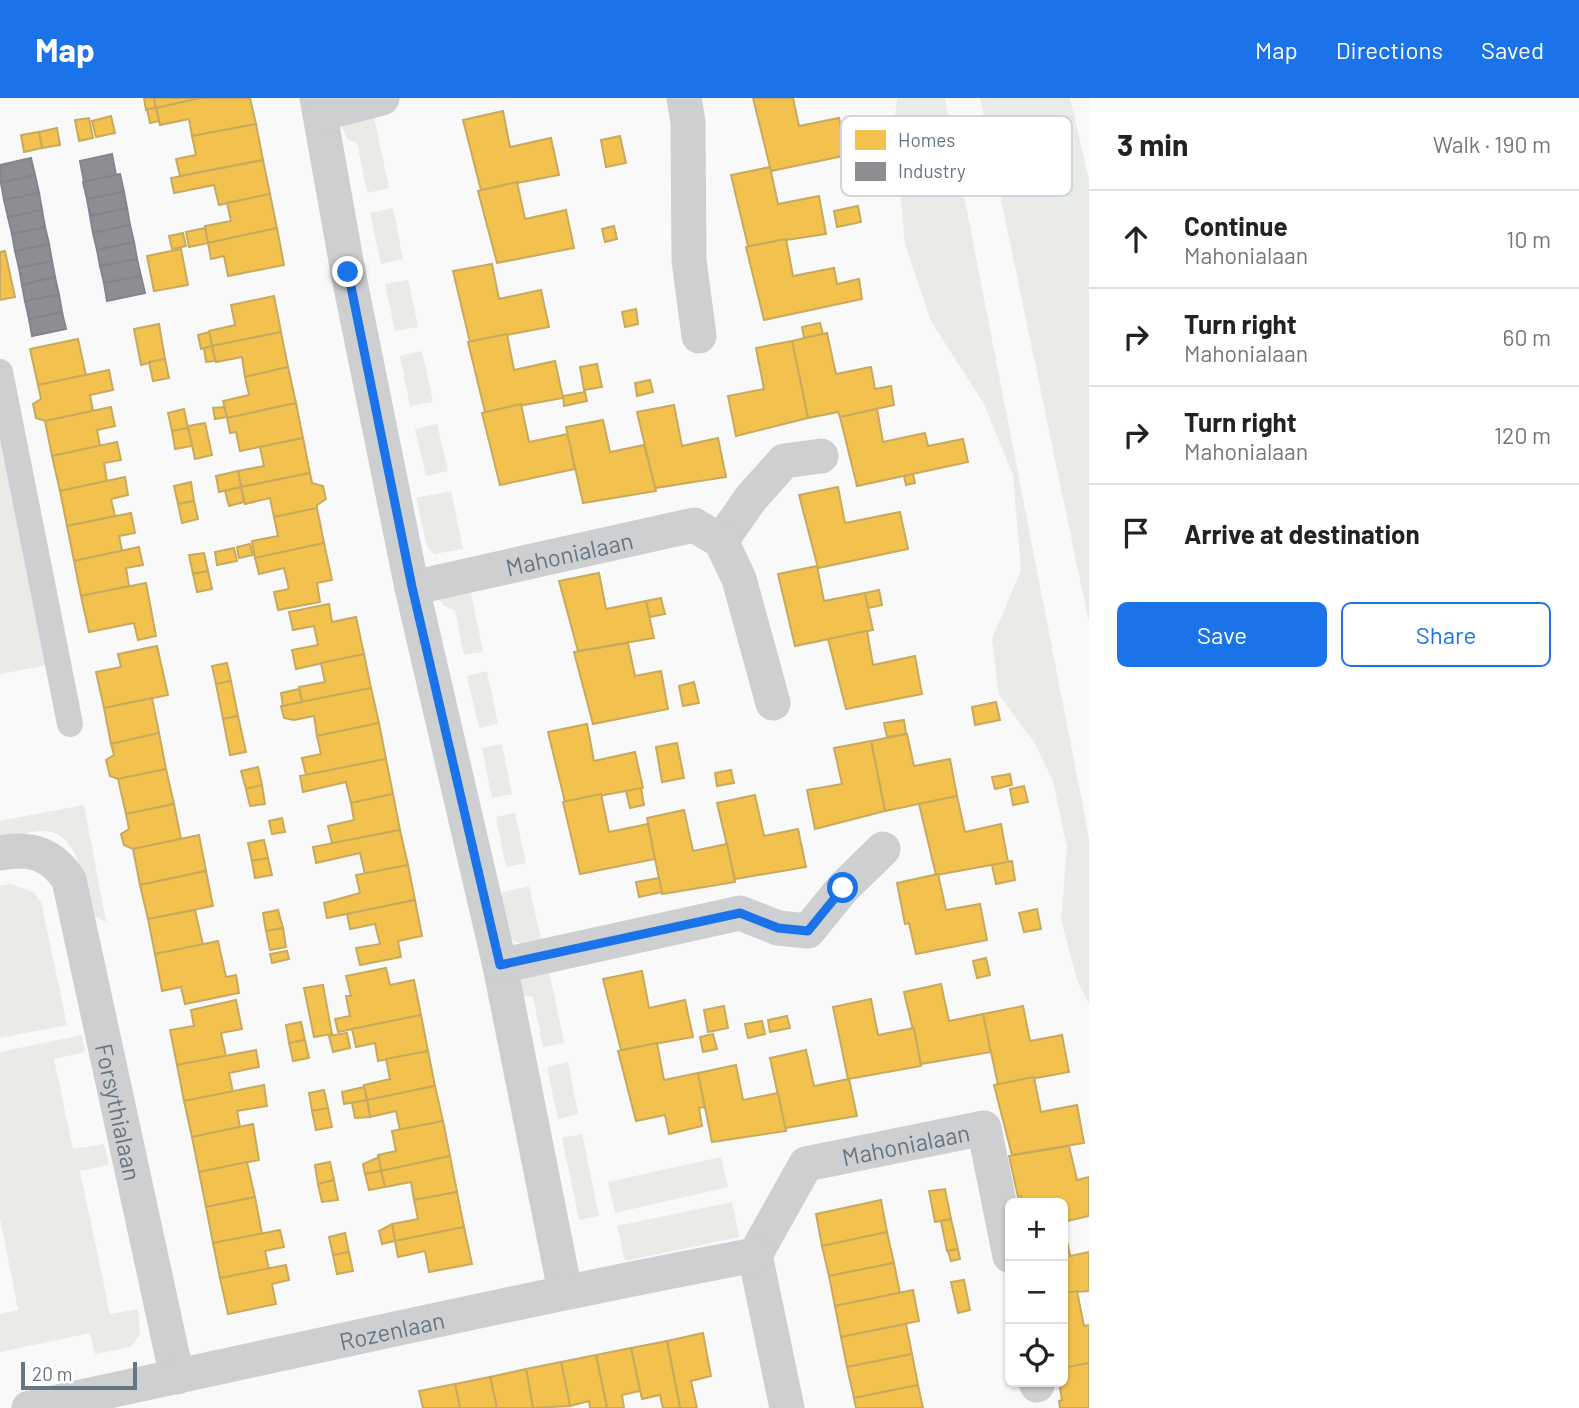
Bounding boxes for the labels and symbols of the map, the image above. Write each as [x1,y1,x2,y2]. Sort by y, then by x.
legend [841,116,1072,196]
text: Homes [898,128,955,151]
text: Industry [898,159,966,182]
route end [332,256,363,287]
street label: Mahonialaan [503,525,636,581]
route start [827,872,858,903]
street label: Forsythialaan [90,1041,148,1183]
street label: Mahonialaan [839,1117,972,1171]
street label: Rozenlaan [336,1304,447,1355]
scale bar [21,1359,136,1391]

